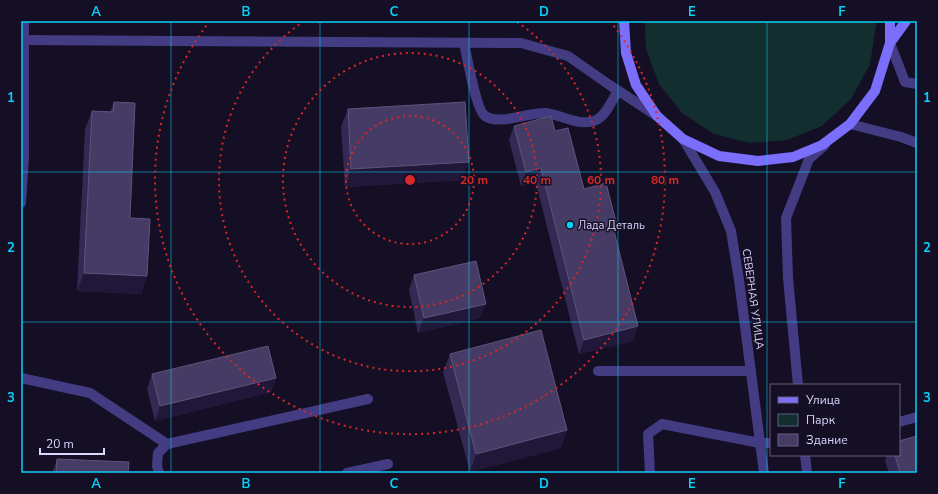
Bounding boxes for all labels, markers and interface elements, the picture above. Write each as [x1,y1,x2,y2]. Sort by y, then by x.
text: A [91,3,101,21]
text: B [242,3,251,21]
text: C [390,3,399,21]
text: D [539,3,549,21]
text: E [688,3,696,21]
text: F [838,3,846,21]
text: 1 [7,89,15,107]
text: 1 [923,89,931,107]
text: 20 m [460,172,488,188]
text: 40 m [523,172,551,188]
text: 60 m [587,172,615,188]
text: 80 m [651,172,679,188]
centre of rings [403,173,417,187]
place label: Лада Деталь [578,218,645,233]
marker: Лада Деталь [565,220,575,230]
text: 2 [7,239,15,257]
text: 2 [923,239,931,257]
street label: СЕВЕРНАЯ УЛИЦА [739,248,767,350]
legend [770,384,900,456]
text: 3 [7,389,15,407]
text: 3 [923,389,931,407]
text: Улица [805,392,840,408]
text: Парк [806,412,836,428]
scale bar [40,430,104,456]
text: Здание [806,432,848,448]
text: 20 m [46,436,74,452]
text: A [91,475,101,493]
text: B [242,475,251,493]
text: C [390,475,399,493]
text: D [539,475,549,493]
text: E [688,475,696,493]
text: F [838,475,846,493]

